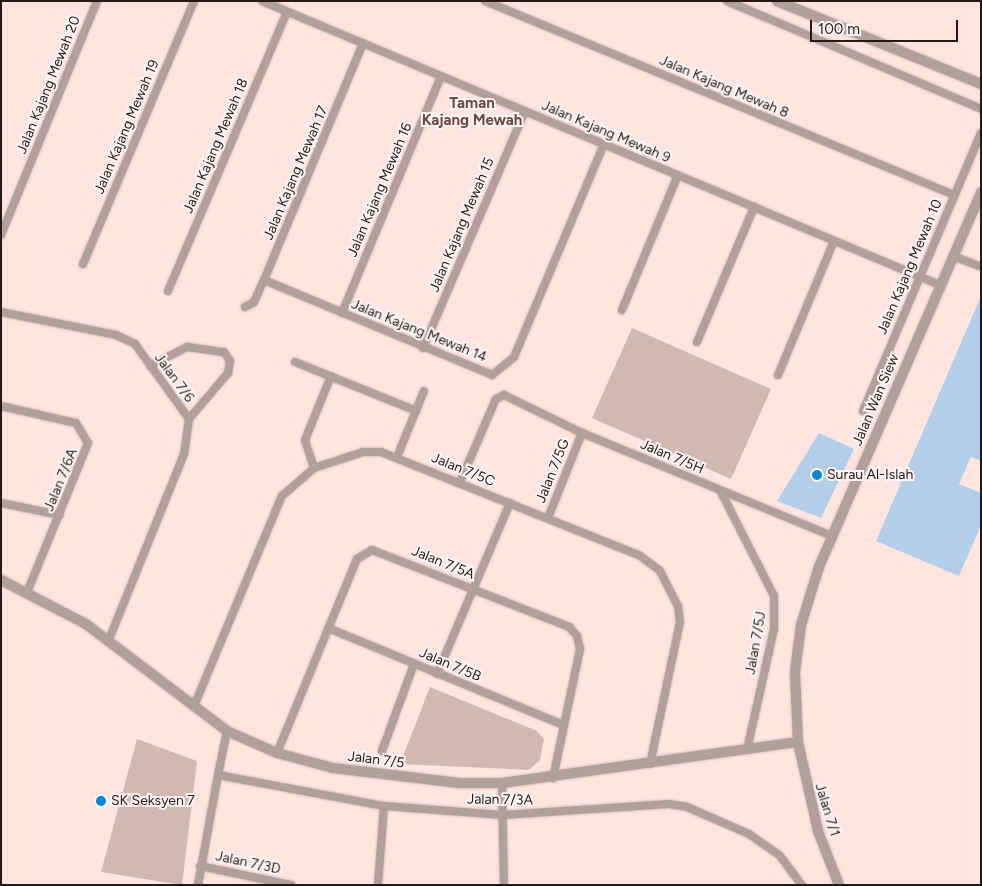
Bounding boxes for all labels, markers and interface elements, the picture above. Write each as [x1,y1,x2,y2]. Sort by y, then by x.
scale bar [812,10,960,42]
street label: Jalan Kajang Mewah 20 [14,14,84,156]
text: 100 m [818,20,860,38]
street label: Jalan Kajang Mewah 8 [657,52,791,122]
street label: Jalan Kajang Mewah 19 [91,57,163,197]
street label: Jalan Kajang Mewah 18 [180,76,252,216]
district label: Taman Kajang Mewah [422,94,522,129]
street label: Jalan Kajang Mewah 9 [539,97,673,167]
street label: Jalan Kajang Mewah 17 [260,104,332,242]
street label: Jalan Kajang Mewah 16 [344,120,416,260]
street label: Jalan Kajang Mewah 15 [426,155,498,295]
street label: Jalan Kajang Mewah 10 [874,197,946,337]
street label: Jalan Kajang Mewah 14 [349,296,489,366]
street label: Jalan 7/6 [151,350,197,406]
street label: Jalan Wan Siew [849,352,903,448]
street label: Jalan 7/5H [638,436,706,478]
street label: Jalan 7/5G [533,437,573,505]
street label: Jalan 7/6A [41,446,81,514]
street label: Jalan 7/5C [429,450,497,490]
place label: Surau Al-Islah [827,467,913,483]
marker: Surau Al-Islah [811,469,823,481]
street label: Jalan 7/5A [409,543,477,583]
street label: Jalan 7/5J [742,610,770,676]
street label: Jalan 7/5B [417,644,483,686]
street label: Jalan 7/5 [347,748,405,772]
street label: Jalan 7/1 [811,781,843,839]
street label: Jalan 7/3A [467,791,533,809]
place label: SK Seksyen 7 [111,793,195,809]
marker: SK Seksyen 7 [95,795,107,807]
street label: Jalan 7/3D [214,848,282,878]

